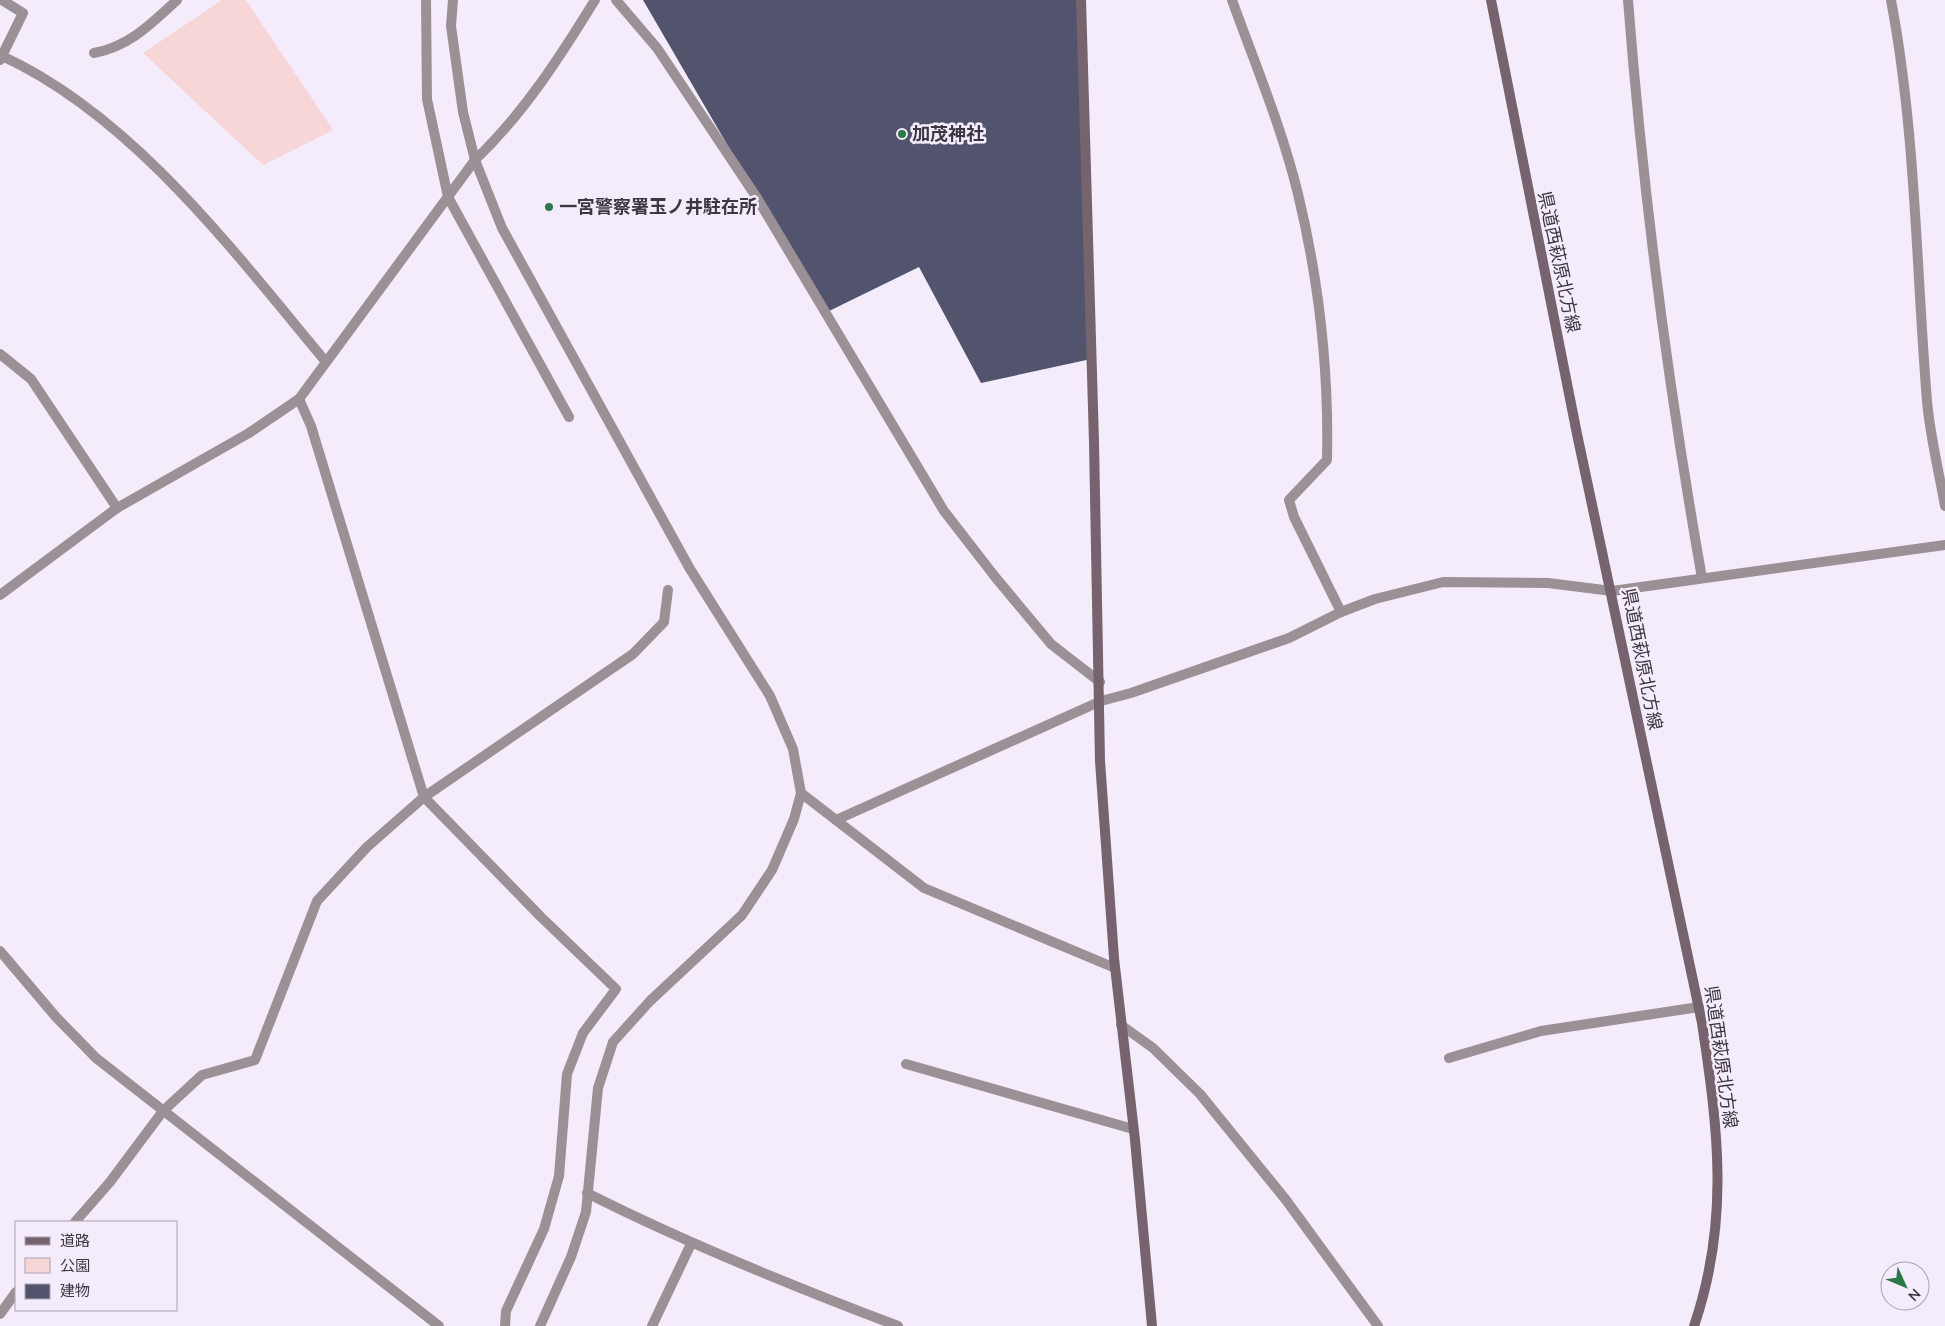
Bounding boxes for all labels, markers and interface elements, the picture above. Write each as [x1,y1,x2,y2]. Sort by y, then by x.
place label: 加茂神社 [912,122,984,146]
marker: 加茂神社 [896,128,908,140]
street label: 県道西萩原北方線 [1532,189,1586,335]
place label: 一宮警察署玉ノ井駐在所 [559,195,757,219]
marker: 一宮警察署玉ノ井駐在所 [543,201,555,213]
street label: 県道西萩原北方線 [1616,586,1668,732]
street label: 県道西萩原北方線 [1699,984,1743,1130]
legend [15,1221,178,1311]
text: 道路 [60,1231,90,1251]
text: 公園 [60,1256,90,1276]
north arrow [1880,1261,1930,1311]
text: 建物 [60,1281,90,1301]
text: N [1904,1284,1924,1305]

